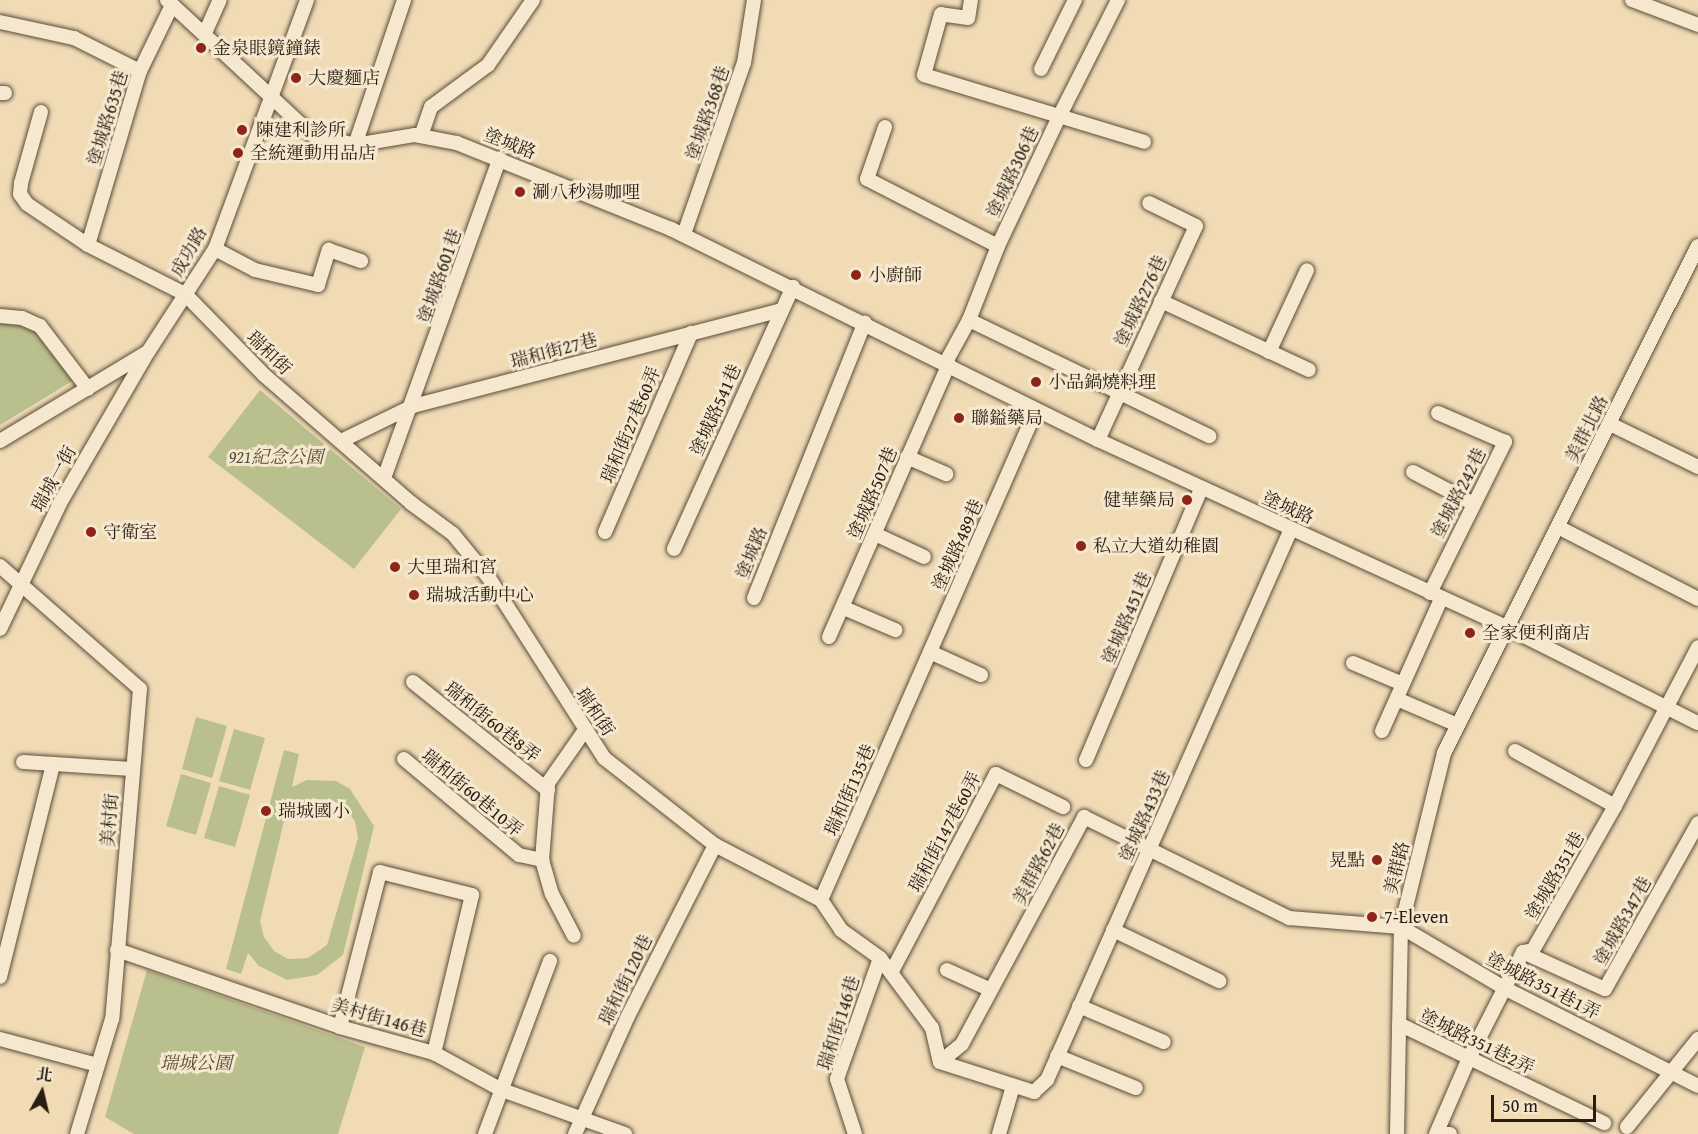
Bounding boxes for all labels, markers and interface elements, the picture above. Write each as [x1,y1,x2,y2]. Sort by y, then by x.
place label: 金泉眼鏡鐘錶 [213,37,321,59]
marker: 金泉眼鏡鐘錶 [194,41,208,55]
street label: 塗城路368巷 [682,63,734,163]
place label: 大慶麵店 [308,67,380,89]
street label: 塗城路635巷 [83,68,133,168]
marker: 大慶麵店 [289,71,303,85]
place label: 陳建利診所 [256,119,346,141]
marker: 陳建利診所 [233,121,251,139]
street label: 塗城路306巷 [983,123,1043,221]
street label: 塗城路 [481,124,539,164]
place label: 全統運動用品店 [250,142,376,164]
marker: 全統運動用品店 [231,146,245,160]
place label: 涮八秒湯咖哩 [532,181,640,203]
marker: 涮八秒湯咖哩 [513,185,527,199]
street label: 成功路 [166,223,212,281]
street label: 塗城路601巷 [414,226,466,326]
street label: 塗城路276巷 [1111,252,1171,350]
place label: 小廚師 [868,264,922,286]
marker: 小廚師 [849,268,863,282]
street label: 瑞和街 [242,326,296,380]
street label: 瑞和街27巷 [508,329,600,373]
street label: 塗城路541巷 [686,361,746,459]
street label: 瑞和街27巷60弄 [597,363,665,487]
place label: 小品鍋燒料理 [1048,371,1156,393]
marker: 小品鍋燒料理 [1029,375,1043,389]
street label: 美群北路 [1561,392,1613,466]
place label: 聯鎰藥局 [971,407,1043,429]
marker: 聯鎰藥局 [952,411,966,425]
street label: 瑞城一街 [27,442,81,516]
street label: 塗城路507巷 [844,444,902,542]
street label: 塗城路242巷 [1427,444,1491,542]
park label: 921紀念公園 [229,446,323,468]
street label: 塗城路 [1259,487,1317,529]
place label: 健華藥局 [1103,489,1175,511]
marker: 健華藥局 [1180,493,1194,507]
street label: 塗城路489巷 [928,496,988,594]
place label: 守衛室 [103,521,157,543]
street label: 塗城路 [732,524,772,582]
marker: 守衛室 [84,525,98,539]
place label: 私立大道幼稚園 [1093,535,1219,557]
marker: 私立大道幼稚園 [1074,539,1088,553]
place label: 大里瑞和宮 [407,556,497,578]
marker: 大里瑞和宮 [388,560,402,574]
street label: 塗城路451巷 [1098,569,1156,667]
place label: 瑞城活動中心 [426,584,534,606]
marker: 瑞城活動中心 [407,588,421,602]
place label: 全家便利商店 [1482,622,1590,644]
marker: 全家便利商店 [1463,626,1477,640]
street label: 瑞和街60巷8弄 [440,677,544,767]
street label: 瑞和街 [571,684,619,740]
street label: 瑞和街135巷 [820,741,880,839]
street label: 瑞和街60巷10弄 [417,745,527,841]
street label: 塗城路433巷 [1115,767,1175,865]
street label: 瑞和街147巷60弄 [904,768,986,896]
street label: 美村街 [97,792,123,848]
place label: 瑞城國小 [278,800,350,822]
marker: 瑞城國小 [259,804,273,818]
street label: 美群路62巷 [1008,819,1070,909]
street label: 塗城路351巷 [1521,828,1589,924]
street label: 美群路 [1380,839,1414,897]
place label: 晃點 [1329,849,1365,871]
marker: 晃點 [1370,853,1384,867]
street label: 塗城路347巷 [1590,873,1656,969]
place label: 7-Eleven [1384,906,1449,928]
marker: 7-Eleven [1365,910,1379,924]
street label: 瑞和街120巷 [595,931,657,1029]
street label: 塗城路351巷1弄 [1483,948,1603,1024]
street label: 瑞和街146巷 [814,973,864,1073]
street label: 美村街146巷 [329,994,429,1042]
street label: 塗城路351巷2弄 [1416,1005,1538,1079]
park label: 瑞城公園 [160,1052,232,1074]
text: 北 [35,1061,54,1087]
north arrow [12,1062,72,1122]
scale bar [1494,1083,1599,1121]
text: 50 m [1502,1092,1538,1119]

